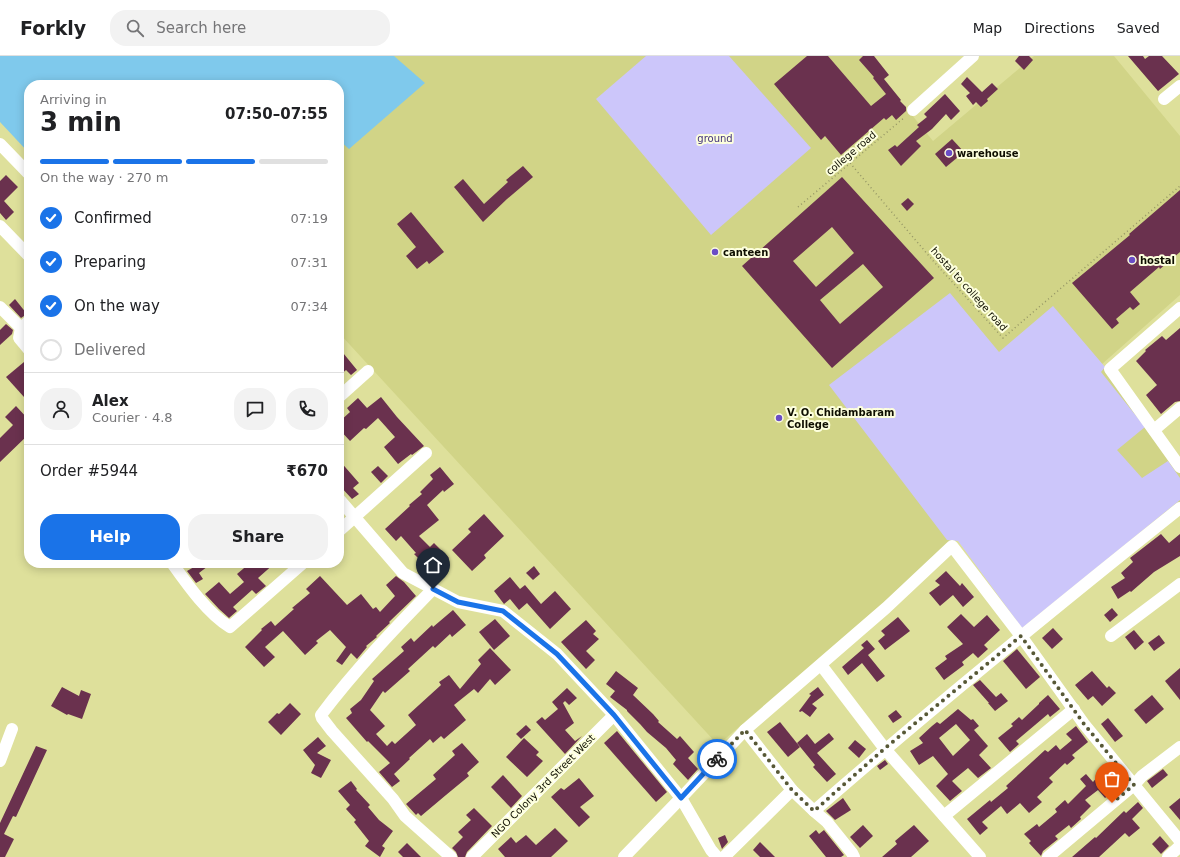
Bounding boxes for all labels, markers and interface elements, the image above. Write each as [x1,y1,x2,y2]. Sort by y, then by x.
search box [110,10,390,46]
text: Forkly [20,17,86,39]
icon: search [124,17,146,39]
text: Search here [156,19,246,37]
text: Map [973,20,1002,36]
text: Directions [1024,20,1095,36]
text: Saved [1117,20,1160,36]
text: Arriving in [40,92,107,107]
text: 07:50–07:55 [225,105,328,123]
text: 3 min [40,107,122,137]
street label: college road [824,129,878,177]
park label: ground [697,133,733,144]
marker: warehouse [944,148,954,158]
place label: warehouse [957,148,1019,159]
text: On the way · 270 m [40,170,168,185]
icon: check [40,207,62,229]
text: Confirmed [74,209,152,227]
text: 07:19 [291,211,328,226]
street label: hostal to college road [929,245,1009,333]
marker: canteen [710,247,720,257]
place label: canteen [723,247,768,258]
icon: check [40,251,62,273]
text: Preparing [74,253,146,271]
text: 07:31 [291,255,328,270]
marker: hostal [1127,255,1137,265]
place label: hostal [1140,255,1175,266]
icon: check [40,295,62,317]
text: On the way [74,297,160,315]
text: 07:34 [291,299,328,314]
text: Delivered [74,341,146,359]
button: person [40,388,82,430]
button: chat [234,388,276,430]
button: phone [286,388,328,430]
text: Alex [92,392,129,410]
place label: V. O. Chidambaram College [787,407,895,430]
text: Courier · 4.8 [92,410,173,425]
marker: V. O. Chidambaram College [774,413,784,423]
text: Order #5944 [40,462,138,480]
text: ₹670 [286,462,328,480]
button: Help [40,514,180,560]
button: Share [188,514,328,560]
pin [416,548,450,589]
icon: home [422,554,444,576]
street label: NGO Colony 3rd Street West [489,732,597,840]
courier [697,739,737,779]
icon: bike [706,748,728,770]
pin [1095,762,1129,803]
icon: bag [1101,768,1123,790]

